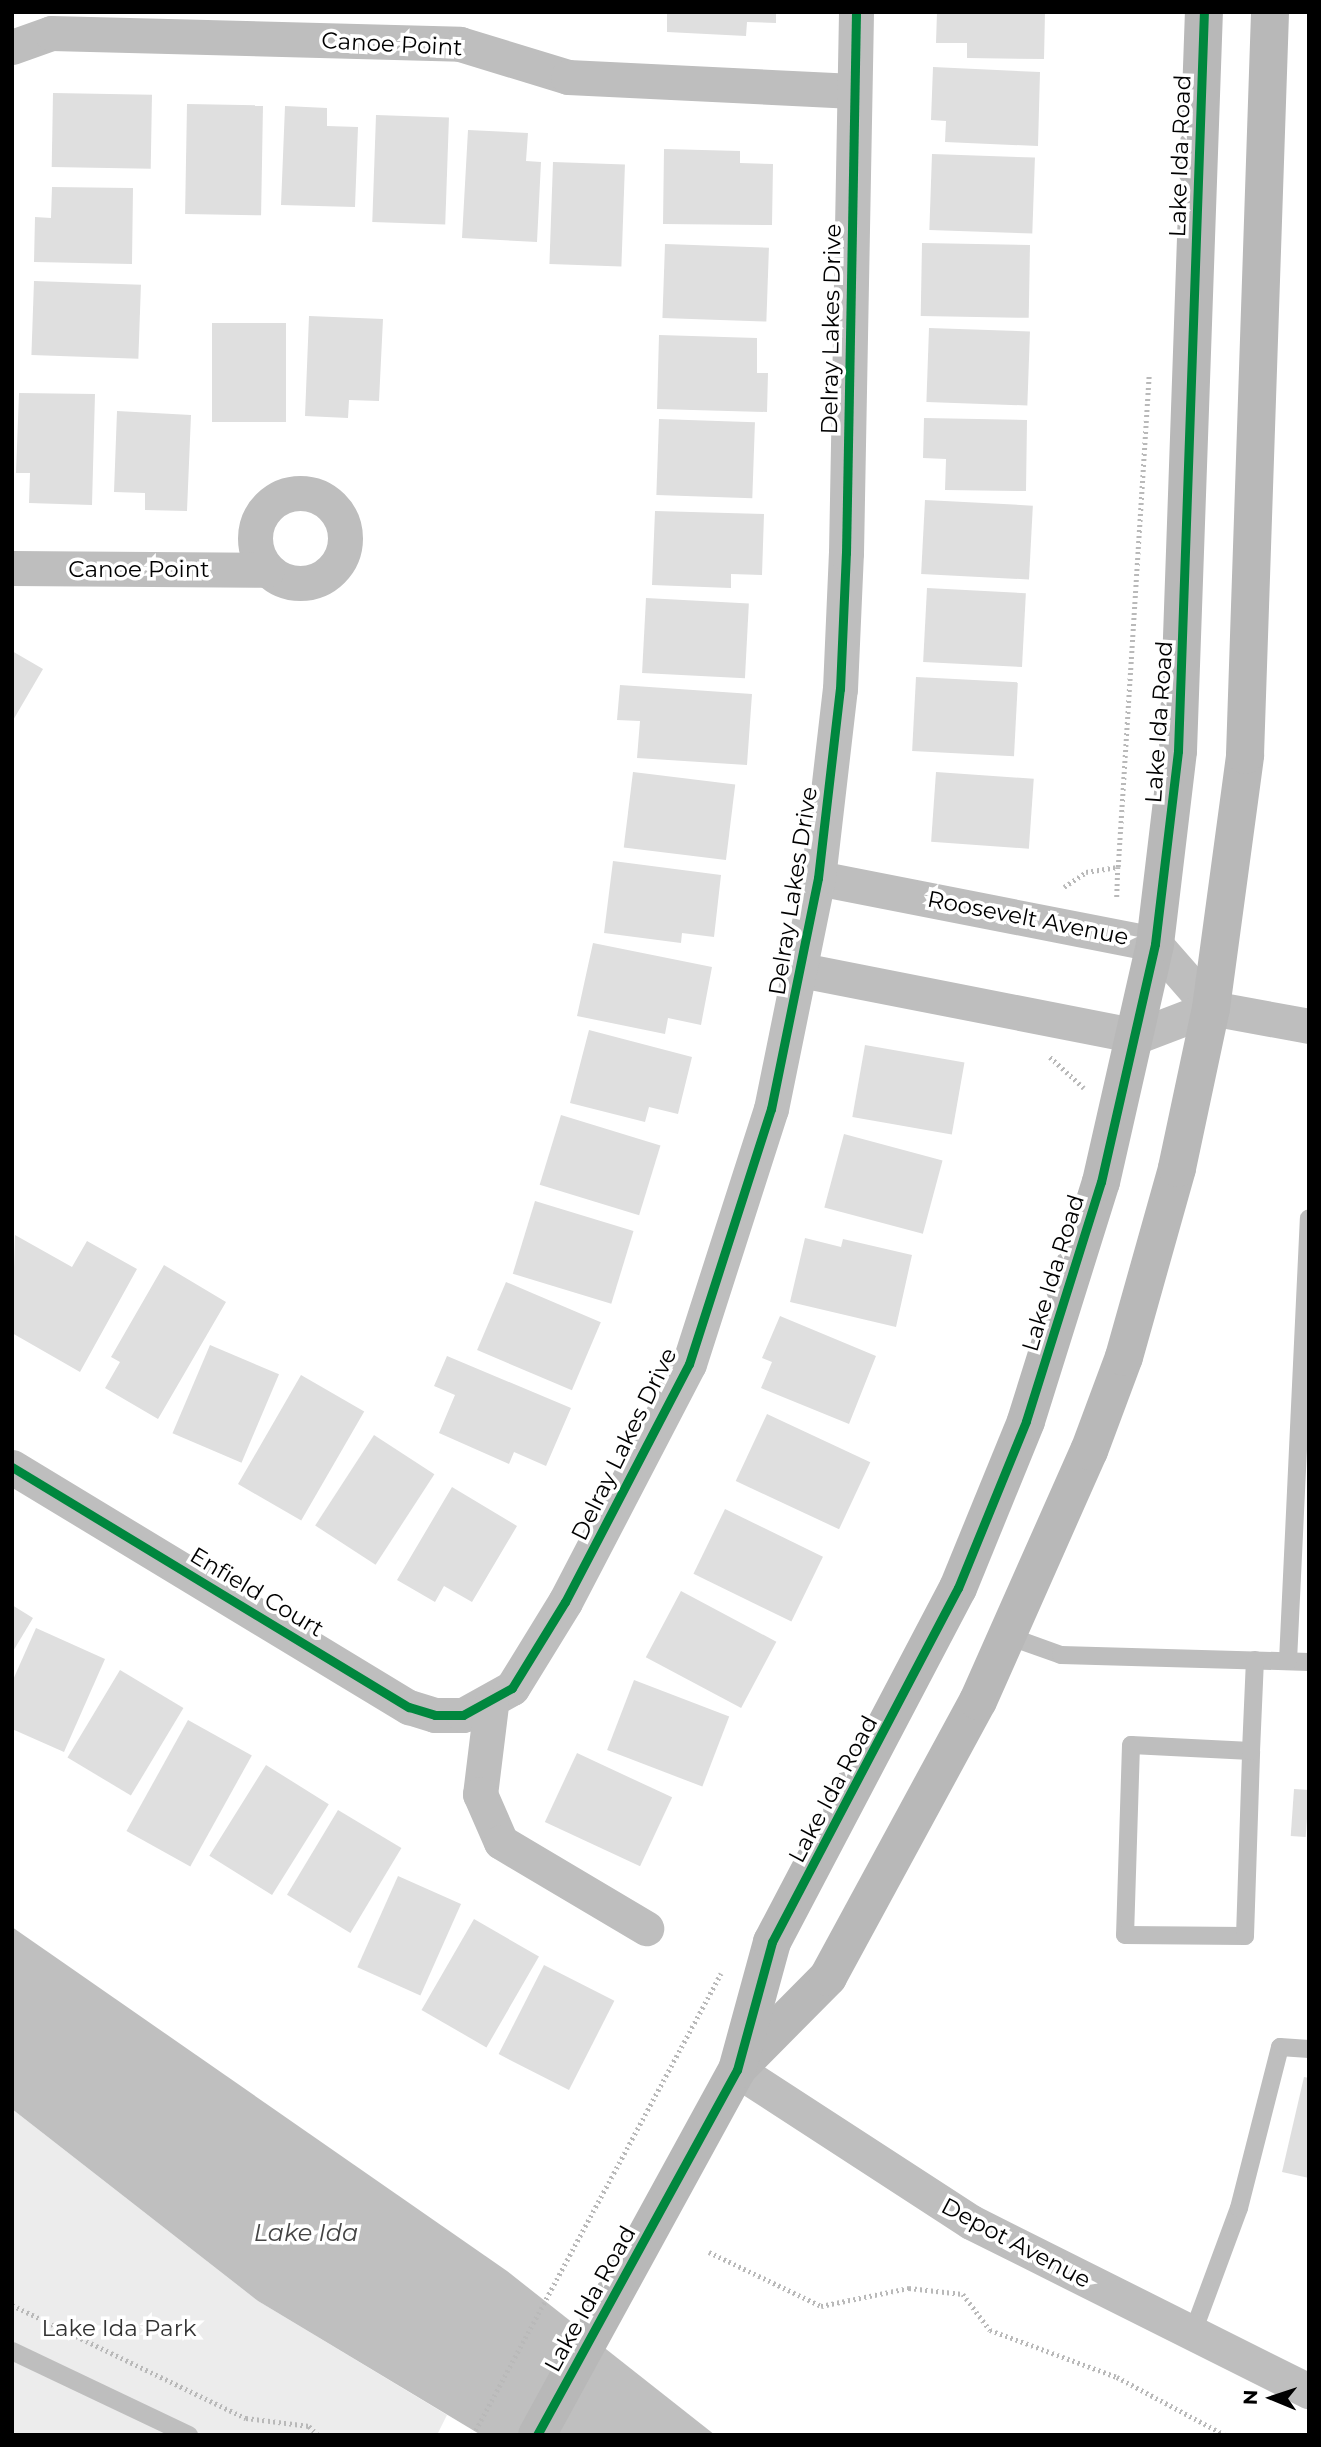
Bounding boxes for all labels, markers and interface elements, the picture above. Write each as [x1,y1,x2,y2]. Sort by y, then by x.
street label: Canoe Point [321,27,463,61]
street label: Lake Ida Road [1163,74,1197,238]
street label: Delray Lakes Drive [815,223,847,435]
street label: Canoe Point [68,555,210,583]
street label: Lake Ida Road [1140,640,1178,804]
street label: Delray Lakes Drive [763,785,823,997]
street label: Roosevelt Avenue [925,885,1131,951]
street label: Lake Ida Road [1016,1191,1090,1355]
street label: Delray Lakes Drive [565,1343,683,1545]
street label: Enfield Court [185,1541,329,1643]
street label: Lake Ida Road [783,1711,883,1867]
street label: Depot Avenue [937,2192,1095,2294]
water label: Lake Ida [254,2219,358,2247]
street label: Lake Ida Road [539,2221,641,2377]
park label: Lake Ida Park [42,2314,196,2342]
north arrow [1237,2363,1307,2433]
text: N [1239,2389,1262,2405]

